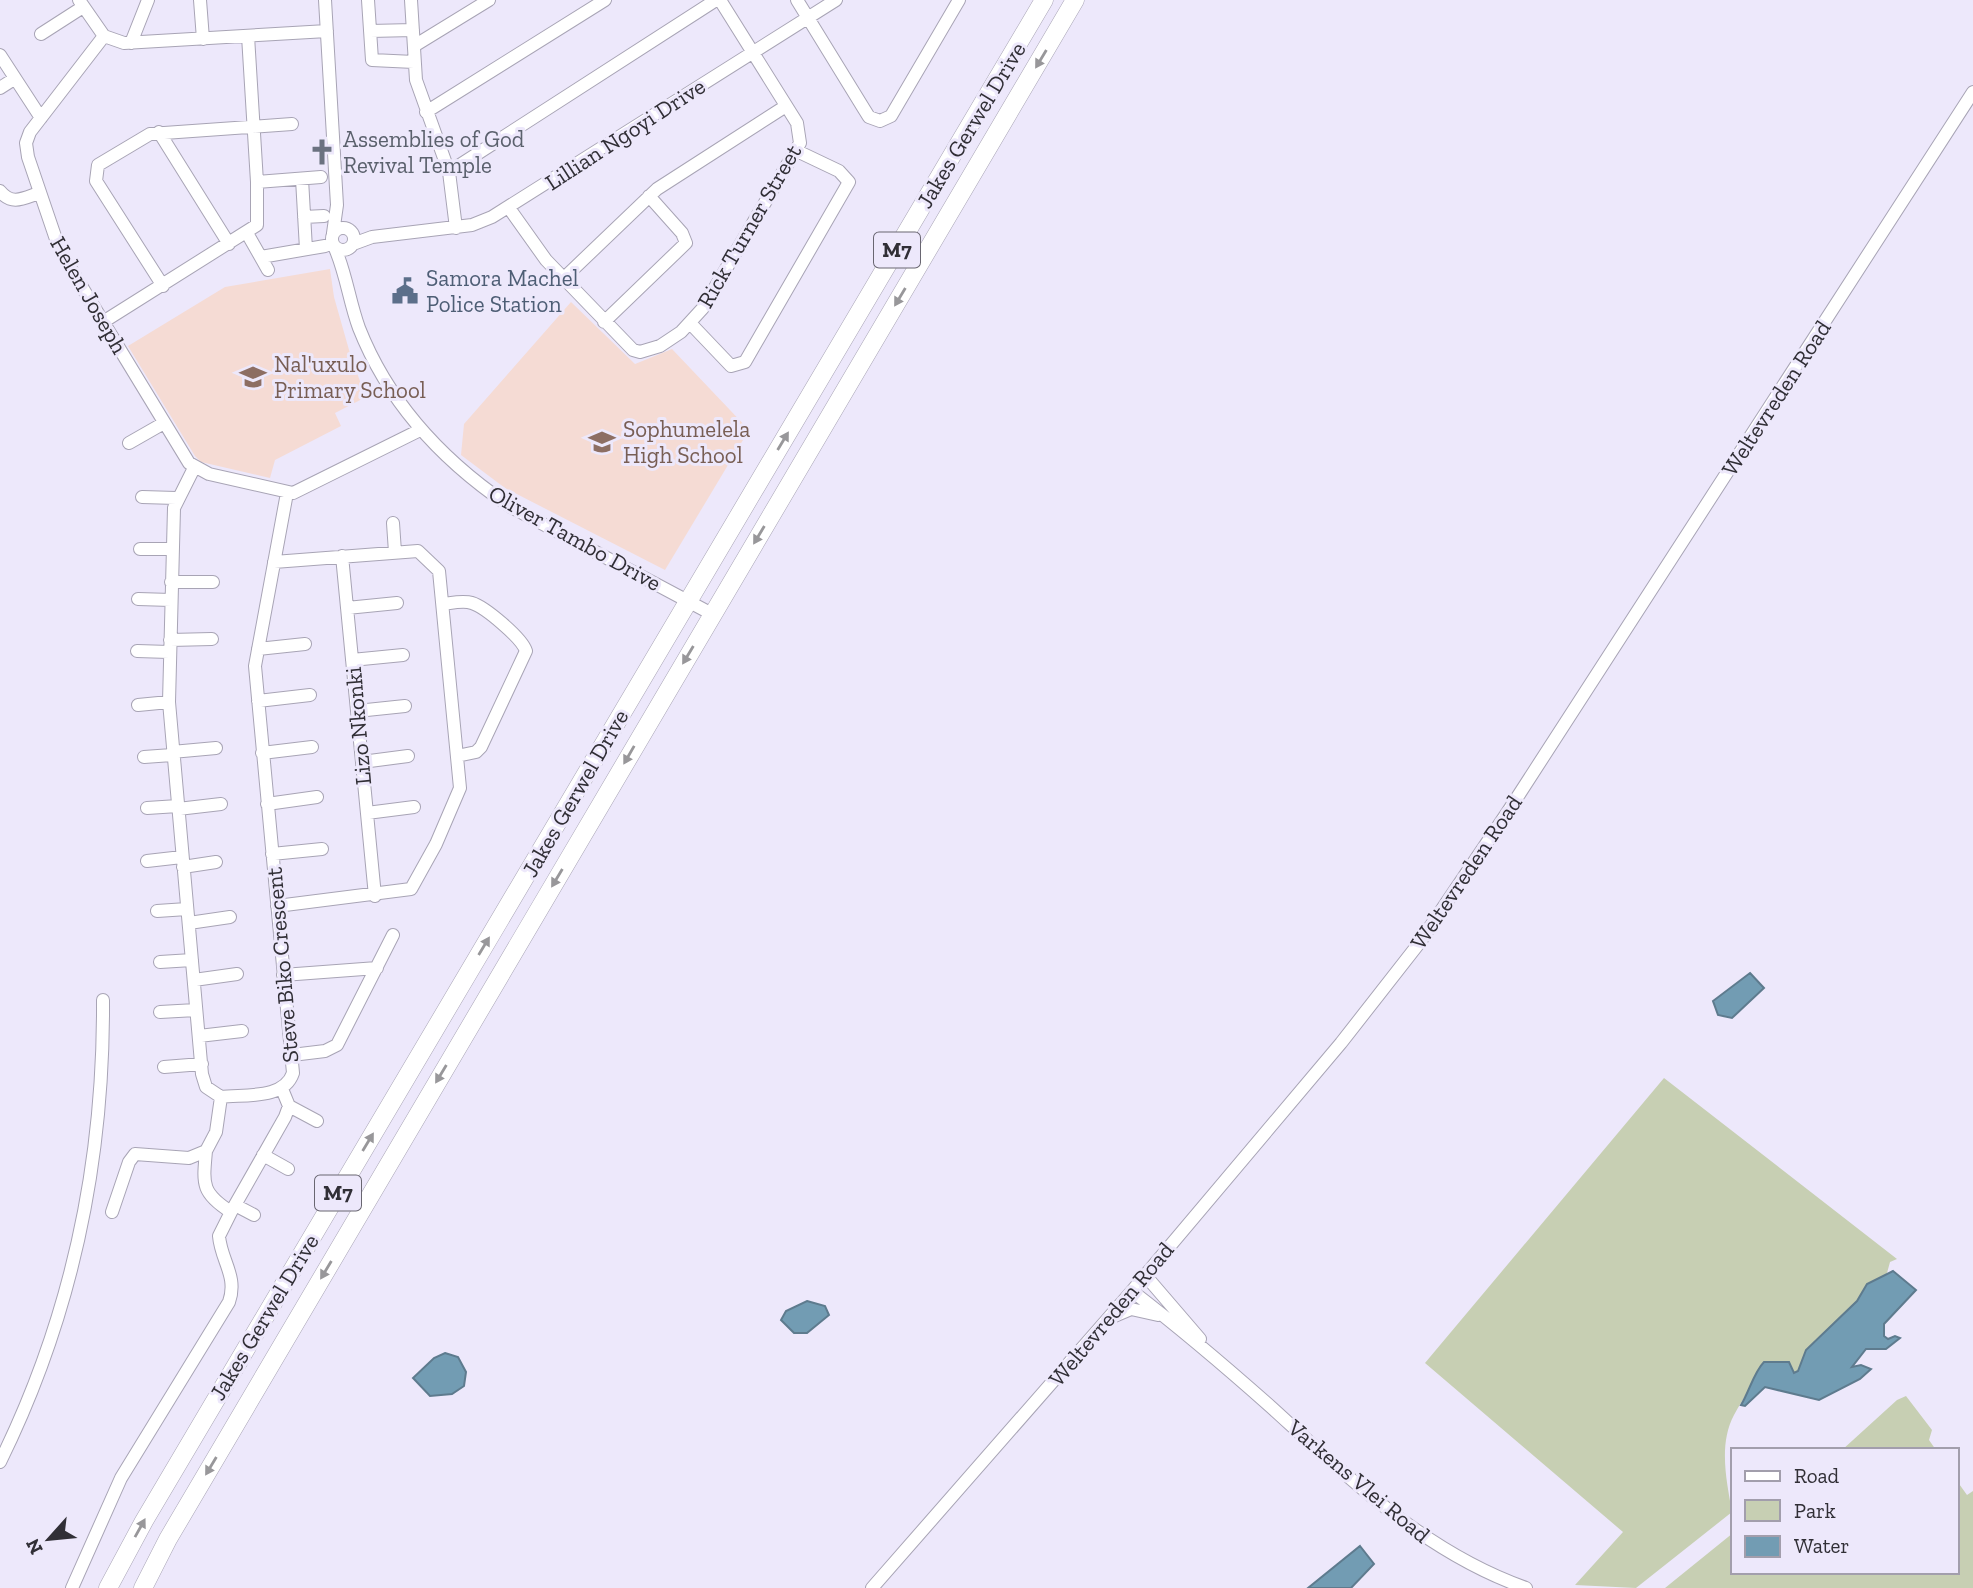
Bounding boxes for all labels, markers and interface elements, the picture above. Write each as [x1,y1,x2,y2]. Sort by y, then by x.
street label: Jakes Gerwel Drive [910,37,1032,213]
one-way arrow [1034,49,1047,68]
street label: Lillian Ngoyi Drive [540,72,710,196]
place label: Assemblies of God Revival Temple [343,125,525,179]
church icon: Assemblies of God Revival Temple [307,137,337,167]
street label: Rick Turner Street [691,139,807,313]
street label: Helen Joseph [44,231,134,359]
road number: M7 [874,232,920,268]
place label: Samora Machel Police Station [426,264,579,318]
public building icon: Samora Machel Police Station [390,276,420,306]
one-way arrow [894,287,906,306]
street label: Weltevreden Road [1715,315,1837,481]
place label: Nal'uxulo Primary School [274,350,426,404]
school or university icon: Nal'uxulo Primary School [238,362,268,392]
place label: Sophumelela High School [623,415,750,469]
school or university icon: Sophumelela High School [587,427,617,457]
one-way arrow [777,432,790,451]
street label: Oliver Tambo Drive [484,479,666,597]
one-way arrow [753,526,765,545]
one-way arrow [682,645,694,664]
street label: Lizo Nkonki [339,666,377,786]
street label: Jakes Gerwel Drive [516,704,634,882]
one-way arrow [623,745,636,764]
street label: Weltevreden Road [1404,789,1528,954]
street label: Steve Biko Crescent [259,866,304,1064]
one-way arrow [551,868,563,888]
one-way arrow [478,937,490,956]
one-way arrow [436,1064,448,1084]
one-way arrow [362,1133,374,1152]
road number: M7 [315,1176,361,1210]
street label: Jakes Gerwel Drive [203,1229,325,1405]
street label: Weltevreden Road [1043,1236,1180,1392]
one-way arrow [320,1260,332,1280]
street label: Varkens Vlei Road [1281,1413,1436,1549]
legend [1731,1448,1959,1574]
one-way arrow [205,1456,217,1476]
text: Road [1794,1463,1840,1488]
text: Park [1794,1498,1836,1523]
north arrow [14,1504,84,1574]
one-way arrow [134,1518,146,1538]
text: Water [1794,1533,1849,1558]
text: N [21,1535,48,1558]

